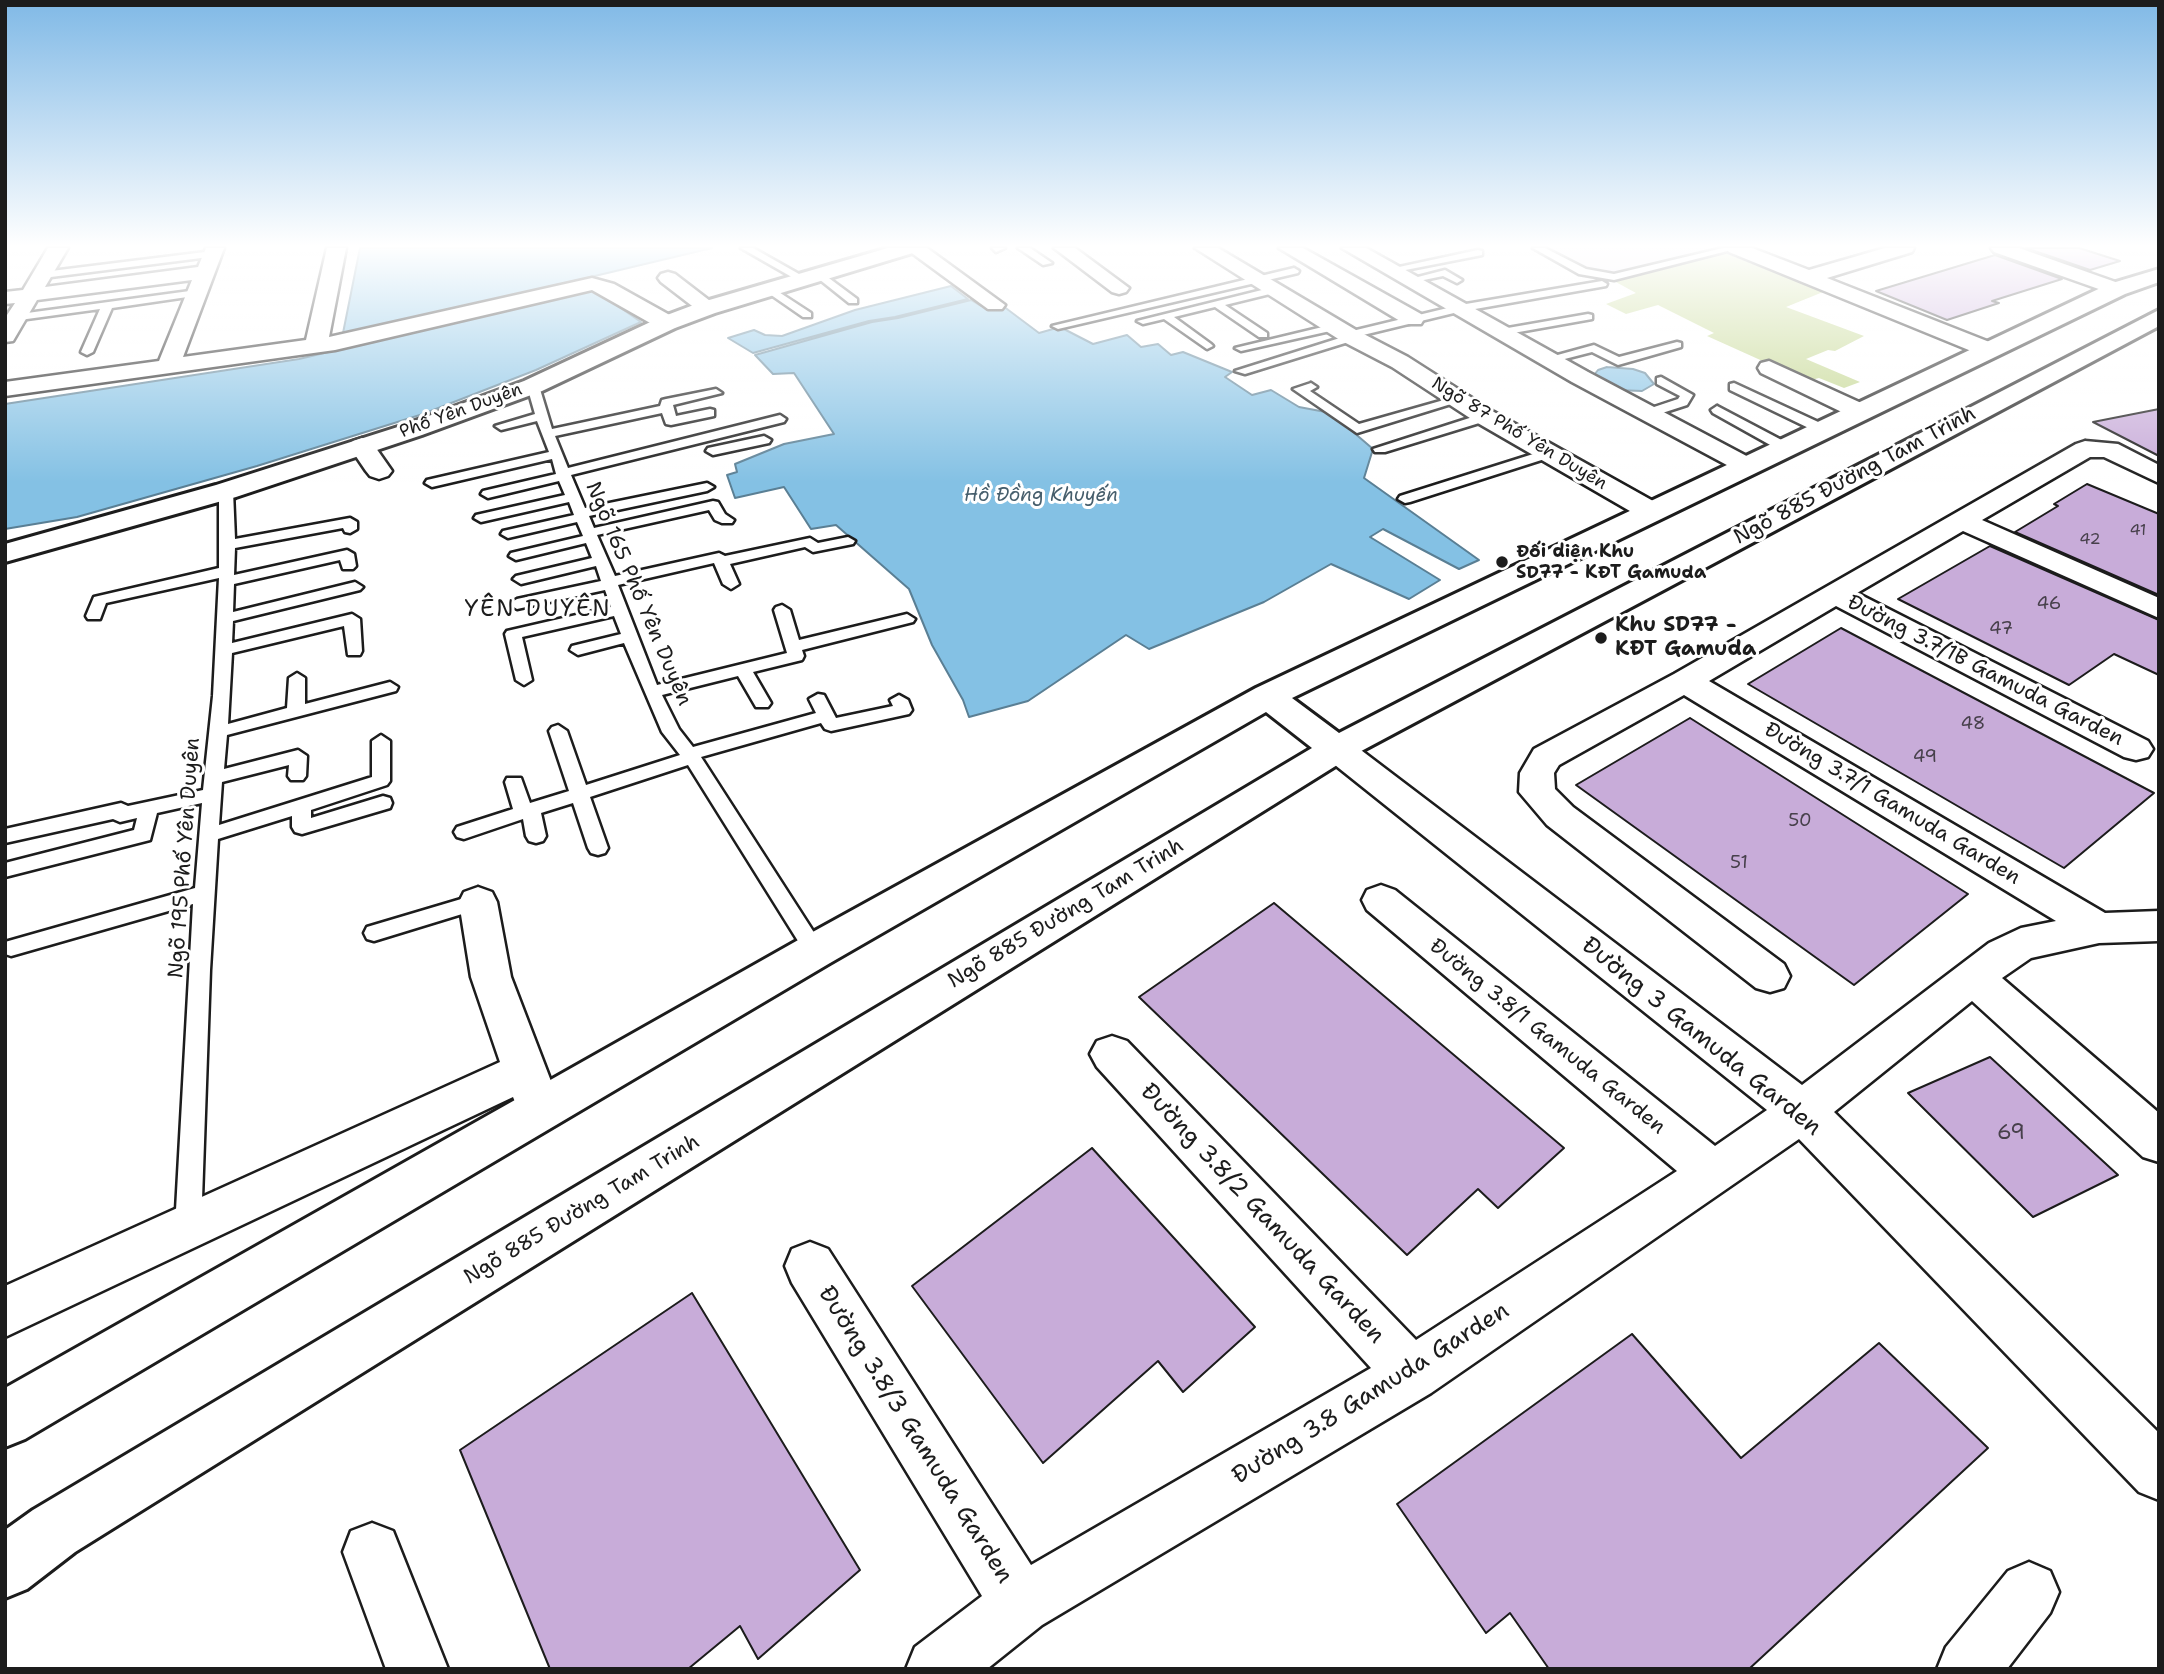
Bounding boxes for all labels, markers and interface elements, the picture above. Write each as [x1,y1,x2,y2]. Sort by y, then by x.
street label: Ngõ 87 Phố Yên Duyên [1427,373,1611,495]
street label: Phố Yên Duyên [397,379,525,443]
street label: Ngõ 885 Đường Tam Trinh [1730,401,1980,551]
street label: Ngõ 165 Phố Yên Duyên [579,478,697,710]
water label: Hồ Đồng Khuyến [964,485,1118,507]
house number: 41 [2129,521,2147,541]
house number: 42 [2079,530,2101,550]
place label: Đối diện Khu SD77 - KĐT Gamuda [1516,541,1706,584]
marker: Đối diện Khu SD77 - KĐT Gamuda [1494,554,1510,570]
street label: Đường 3.7/1B Gamuda Garden [1843,590,2127,752]
house number: 46 [2037,593,2061,615]
district label: YÊN DUYÊN [466,596,610,624]
place label: Khu SD77 - KĐT Gamuda [1615,613,1756,663]
house number: 47 [1989,618,2013,640]
marker: Khu SD77 - KĐT Gamuda [1593,630,1609,646]
house number: 48 [1961,713,1985,735]
street label: Đường 3.7/1 Gamuda Garden [1759,717,2025,891]
street label: Ngõ 195 Phố Yên Duyên [164,737,206,979]
house number: 49 [1913,746,1937,768]
house number: 50 [1788,810,1812,832]
street label: Ngõ 885 Đường Tam Trinh [944,834,1188,994]
house number: 51 [1730,852,1748,874]
street label: Đường 3 Gamuda Garden [1575,931,1827,1143]
street label: Đường 3.8/1 Gamuda Garden [1424,934,1670,1140]
street label: Đường 3.8/2 Gamuda Garden [1134,1078,1390,1350]
house number: 69 [1997,1121,2025,1147]
street label: Ngõ 885 Đường Tam Trinh [460,1130,704,1290]
street label: Đường 3.8/3 Gamuda Garden [811,1281,1019,1589]
street label: Đường 3.8 Gamuda Garden [1227,1297,1515,1491]

